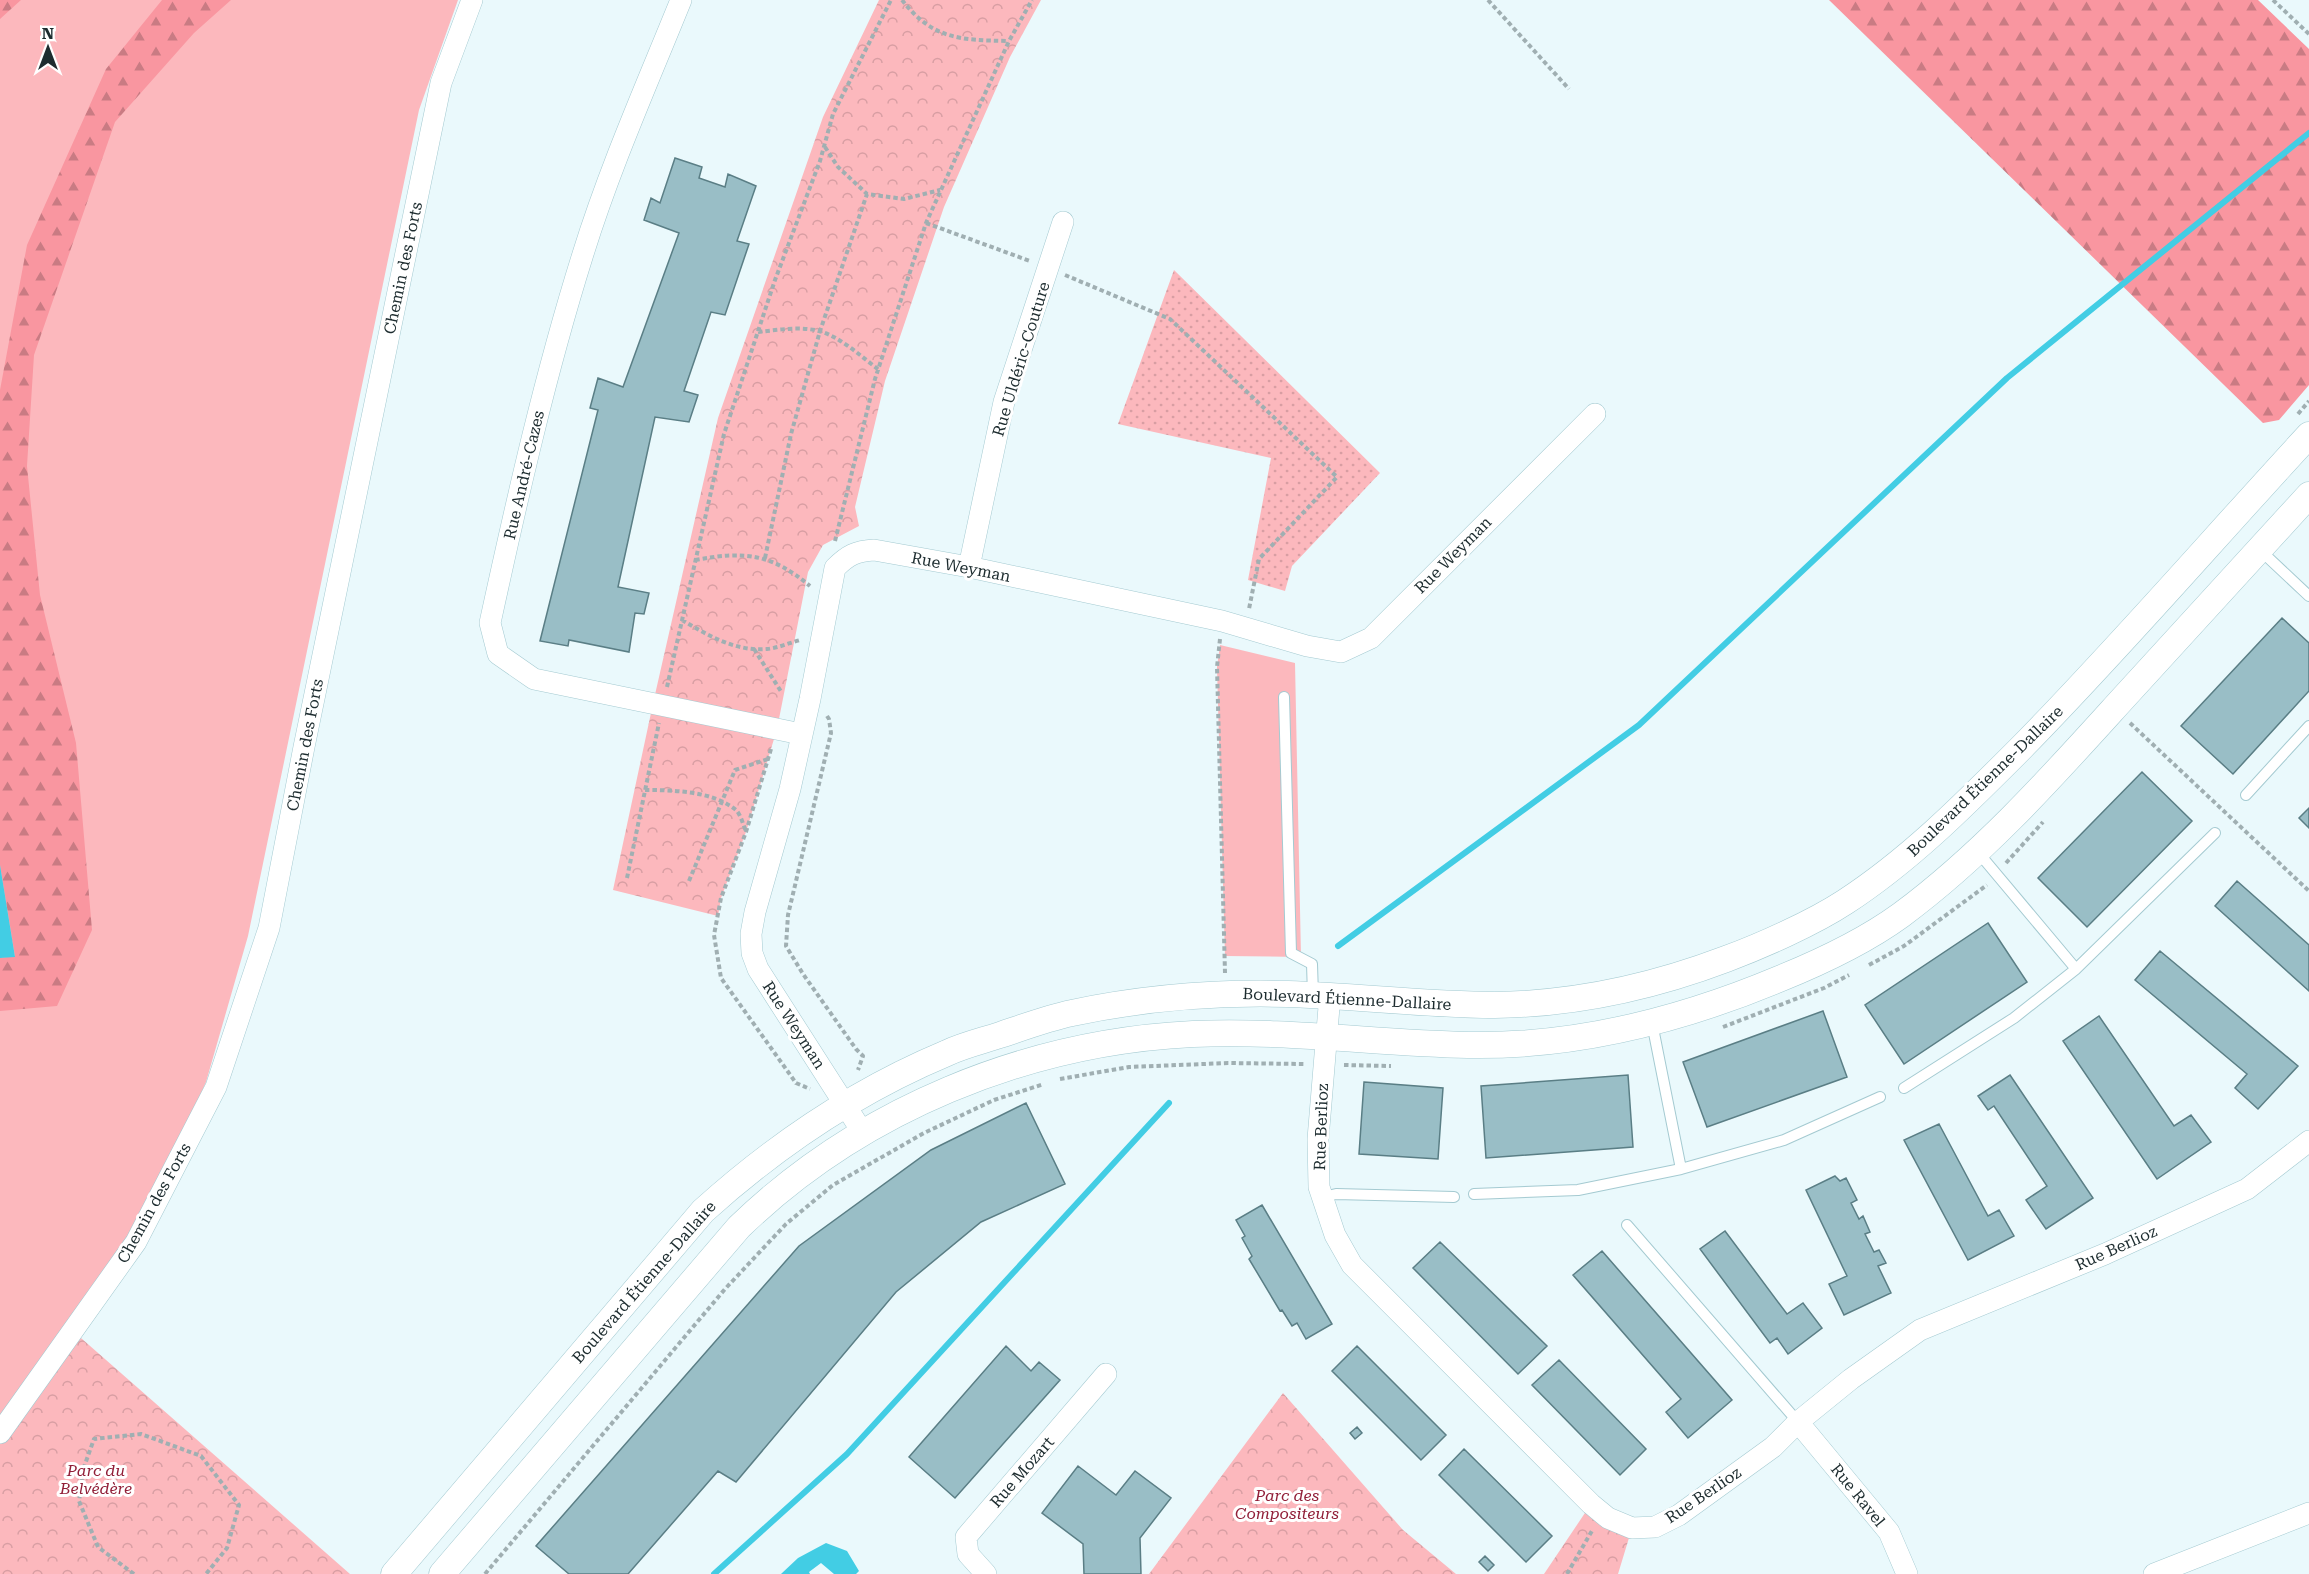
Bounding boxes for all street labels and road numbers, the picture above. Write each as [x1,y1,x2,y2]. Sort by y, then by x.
street label: Chemin des Forts [380,200,426,336]
street label: Rue Uldéric-Couture [988,279,1054,439]
street label: Rue André-Cazes [500,408,548,541]
street label: Rue Weyman [1411,513,1495,597]
street label: Rue Weyman [910,548,1012,586]
street label: Chemin des Forts [283,677,327,813]
street label: Boulevard Étienne-Dallaire [1903,701,2067,860]
street label: Rue Weyman [759,978,829,1072]
street label: Boulevard Étienne-Dallaire [1242,984,1452,1014]
street label: Rue Berlioz [1310,1083,1332,1171]
street label: Chemin des Forts [113,1139,195,1266]
street label: Boulevard Étienne-Dallaire [568,1197,720,1367]
street label: Rue Berlioz [2072,1221,2160,1274]
street label: Rue Mozart [986,1433,1058,1511]
street label: Rue Ravel [1827,1460,1889,1530]
street label: Rue Berlioz [1662,1462,1745,1527]

